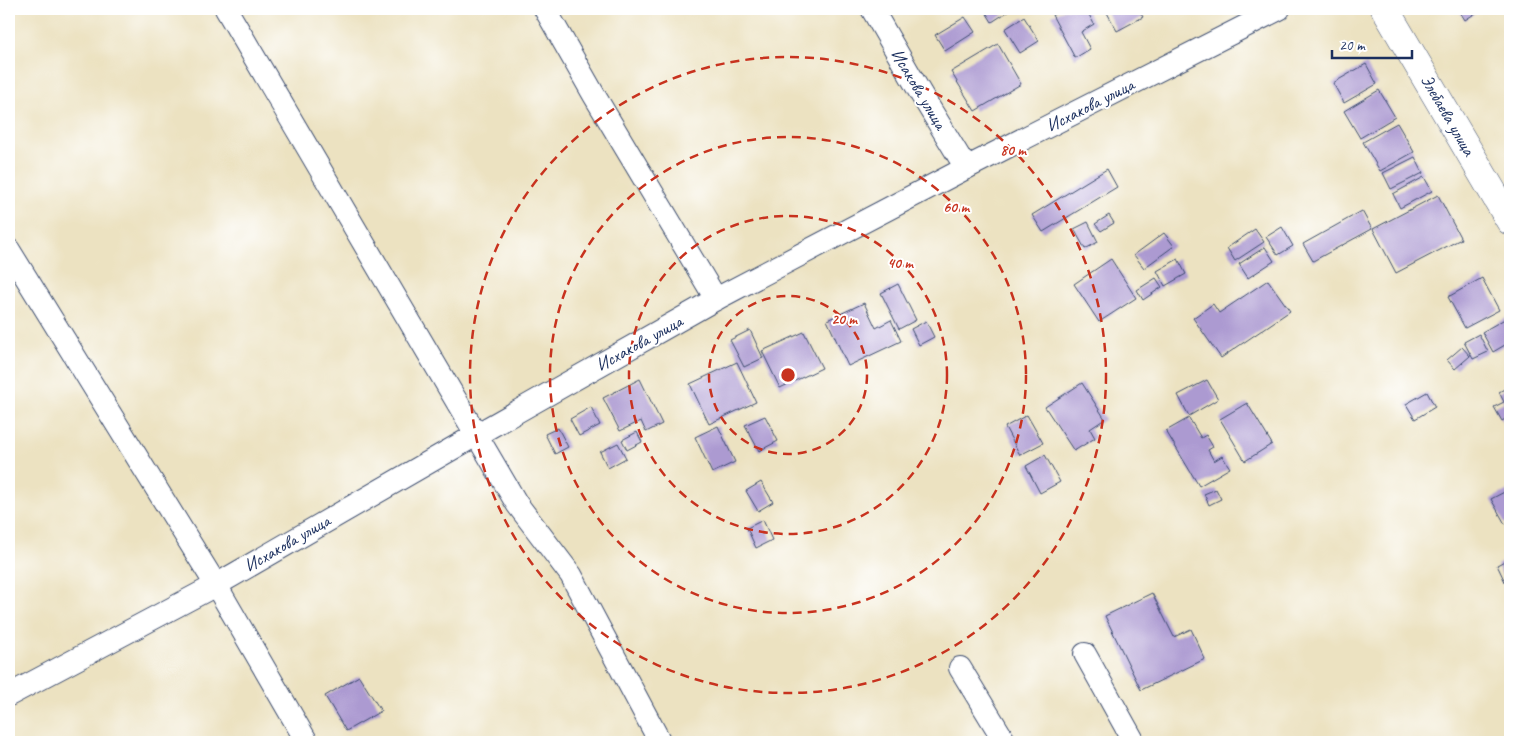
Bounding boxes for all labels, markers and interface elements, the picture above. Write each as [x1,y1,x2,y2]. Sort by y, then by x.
scale bar [1332,28,1412,60]
text: 20 m [1339,36,1366,55]
street label: Исакова улица [886,45,953,135]
street label: Элебаева улица [1416,70,1481,161]
street label: Исхакова улица [1042,73,1139,137]
text: 80 m [1000,141,1027,160]
text: 60 m [943,198,970,217]
text: 40 m [887,254,914,273]
street label: Исхакова улица [592,309,688,376]
text: 20 m [831,310,858,329]
centre of rings [779,366,797,384]
street label: Исхакова улица [240,509,335,576]

